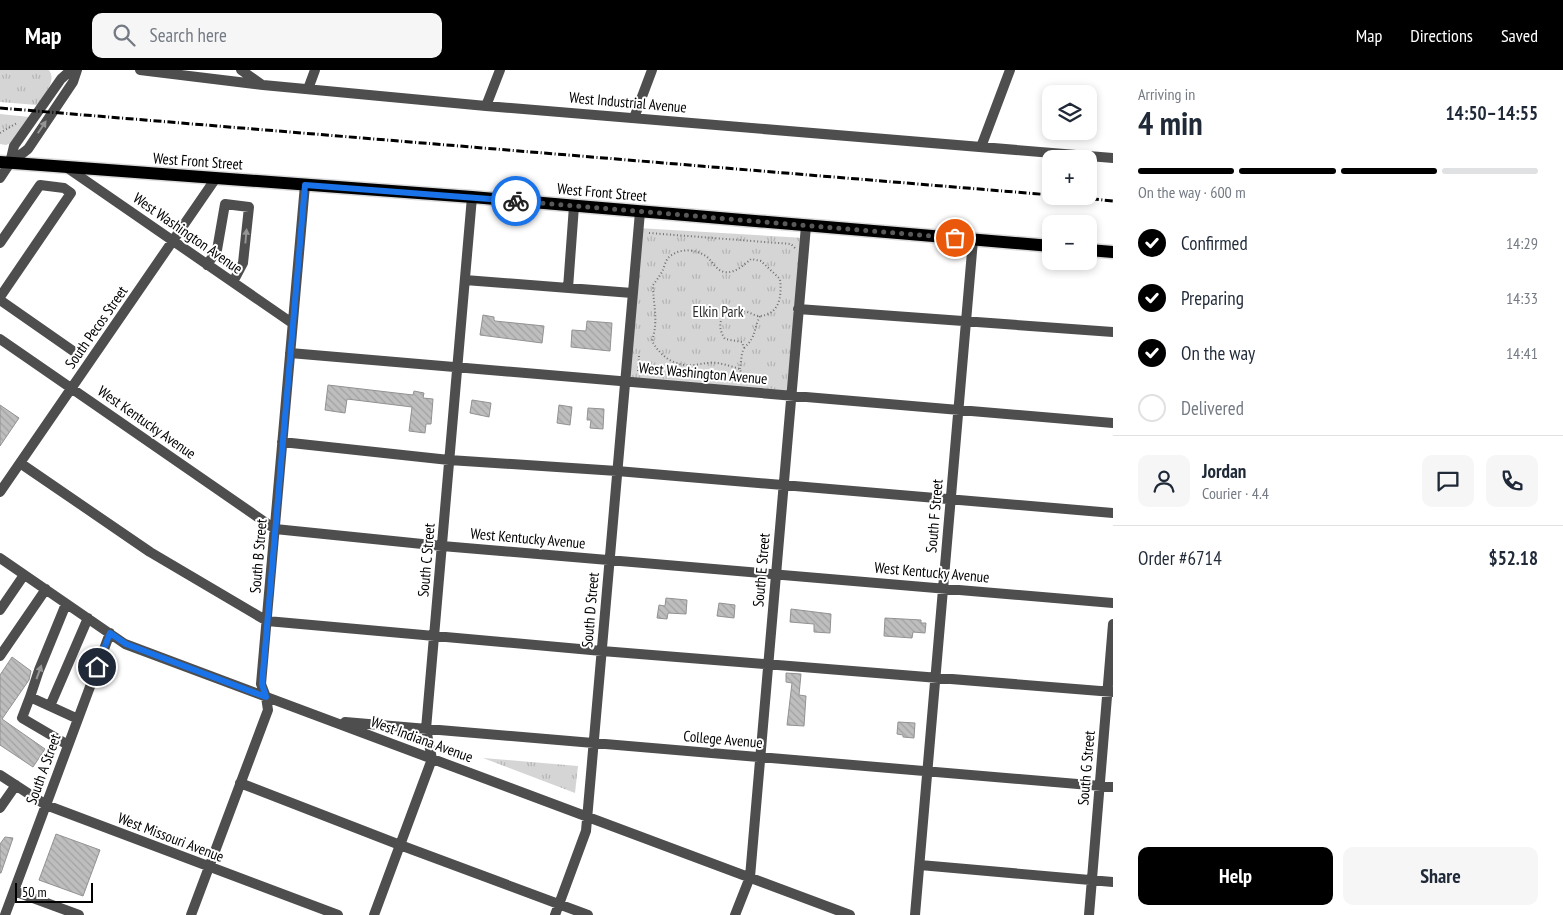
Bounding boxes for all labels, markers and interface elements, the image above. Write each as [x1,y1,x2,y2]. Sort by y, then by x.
search box [92,13,442,58]
text: Map [25,20,62,51]
icon: search [110,21,138,49]
text: Search here [150,23,227,47]
text: Map [1356,24,1382,47]
text: Directions [1410,24,1473,47]
text: Saved [1501,24,1538,47]
text: Arriving in [1138,84,1195,104]
map controls [1042,85,1097,270]
button: layers [1042,85,1097,140]
street label: West Industrial Avenue [568,87,688,117]
text: 14:50–14:55 [1445,101,1538,125]
text: 4 min [1138,102,1203,144]
one-way arrow [38,120,47,134]
street label: West Front Street [153,148,243,174]
button: + [1042,150,1097,205]
courier [491,176,541,226]
street label: West Front Street [556,179,648,205]
text: On the way · 600 m [1138,182,1246,202]
icon: bike [502,187,530,215]
street label: West Washington Avenue [130,188,246,278]
button: − [1042,215,1097,270]
pin [934,217,976,259]
icon: bag [941,224,969,252]
one-way arrow [242,228,250,244]
icon: check [1138,229,1166,257]
text: Confirmed [1181,231,1248,255]
text: 14:29 [1506,233,1538,253]
street label: South Pecos Street [61,282,131,372]
icon: check [1138,284,1166,312]
text: Preparing [1181,286,1244,310]
text: 14:33 [1506,288,1538,308]
park label: Elkin Park [692,302,744,321]
icon: check [1138,339,1166,367]
text: On the way [1181,341,1255,365]
text: 14:41 [1506,343,1538,363]
street label: West Washington Avenue [638,358,768,388]
street label: West Kentucky Avenue [94,381,200,463]
text: Delivered [1181,396,1244,420]
button: person [1138,455,1190,507]
button: chat [1422,455,1474,507]
button: phone [1486,455,1538,507]
text: Jordan [1202,459,1246,483]
street label: South F Street [921,478,947,554]
text: Courier · 4.4 [1202,483,1269,503]
street label: South B Street [245,518,271,594]
street label: South C Street [413,522,439,598]
street label: West Kentucky Avenue [470,524,586,552]
street label: South E Street [748,532,774,608]
text: Order #6714 [1138,546,1222,570]
text: $52.18 [1489,546,1538,570]
street label: West Kentucky Avenue [874,558,990,586]
street label: South D Street [577,572,603,648]
pin [76,646,118,688]
icon: home [83,653,111,681]
one-way arrow [36,664,43,679]
street label: West Indiana Avenue [368,712,476,766]
street label: College Avenue [683,726,763,752]
street label: South G Street [1073,730,1099,806]
street label: South A Street [21,731,65,807]
street label: West Missouri Avenue [115,808,227,866]
button: Help [1138,847,1333,905]
button: Share [1343,847,1538,905]
scale bar [15,880,92,903]
text: 50 m [22,883,47,901]

